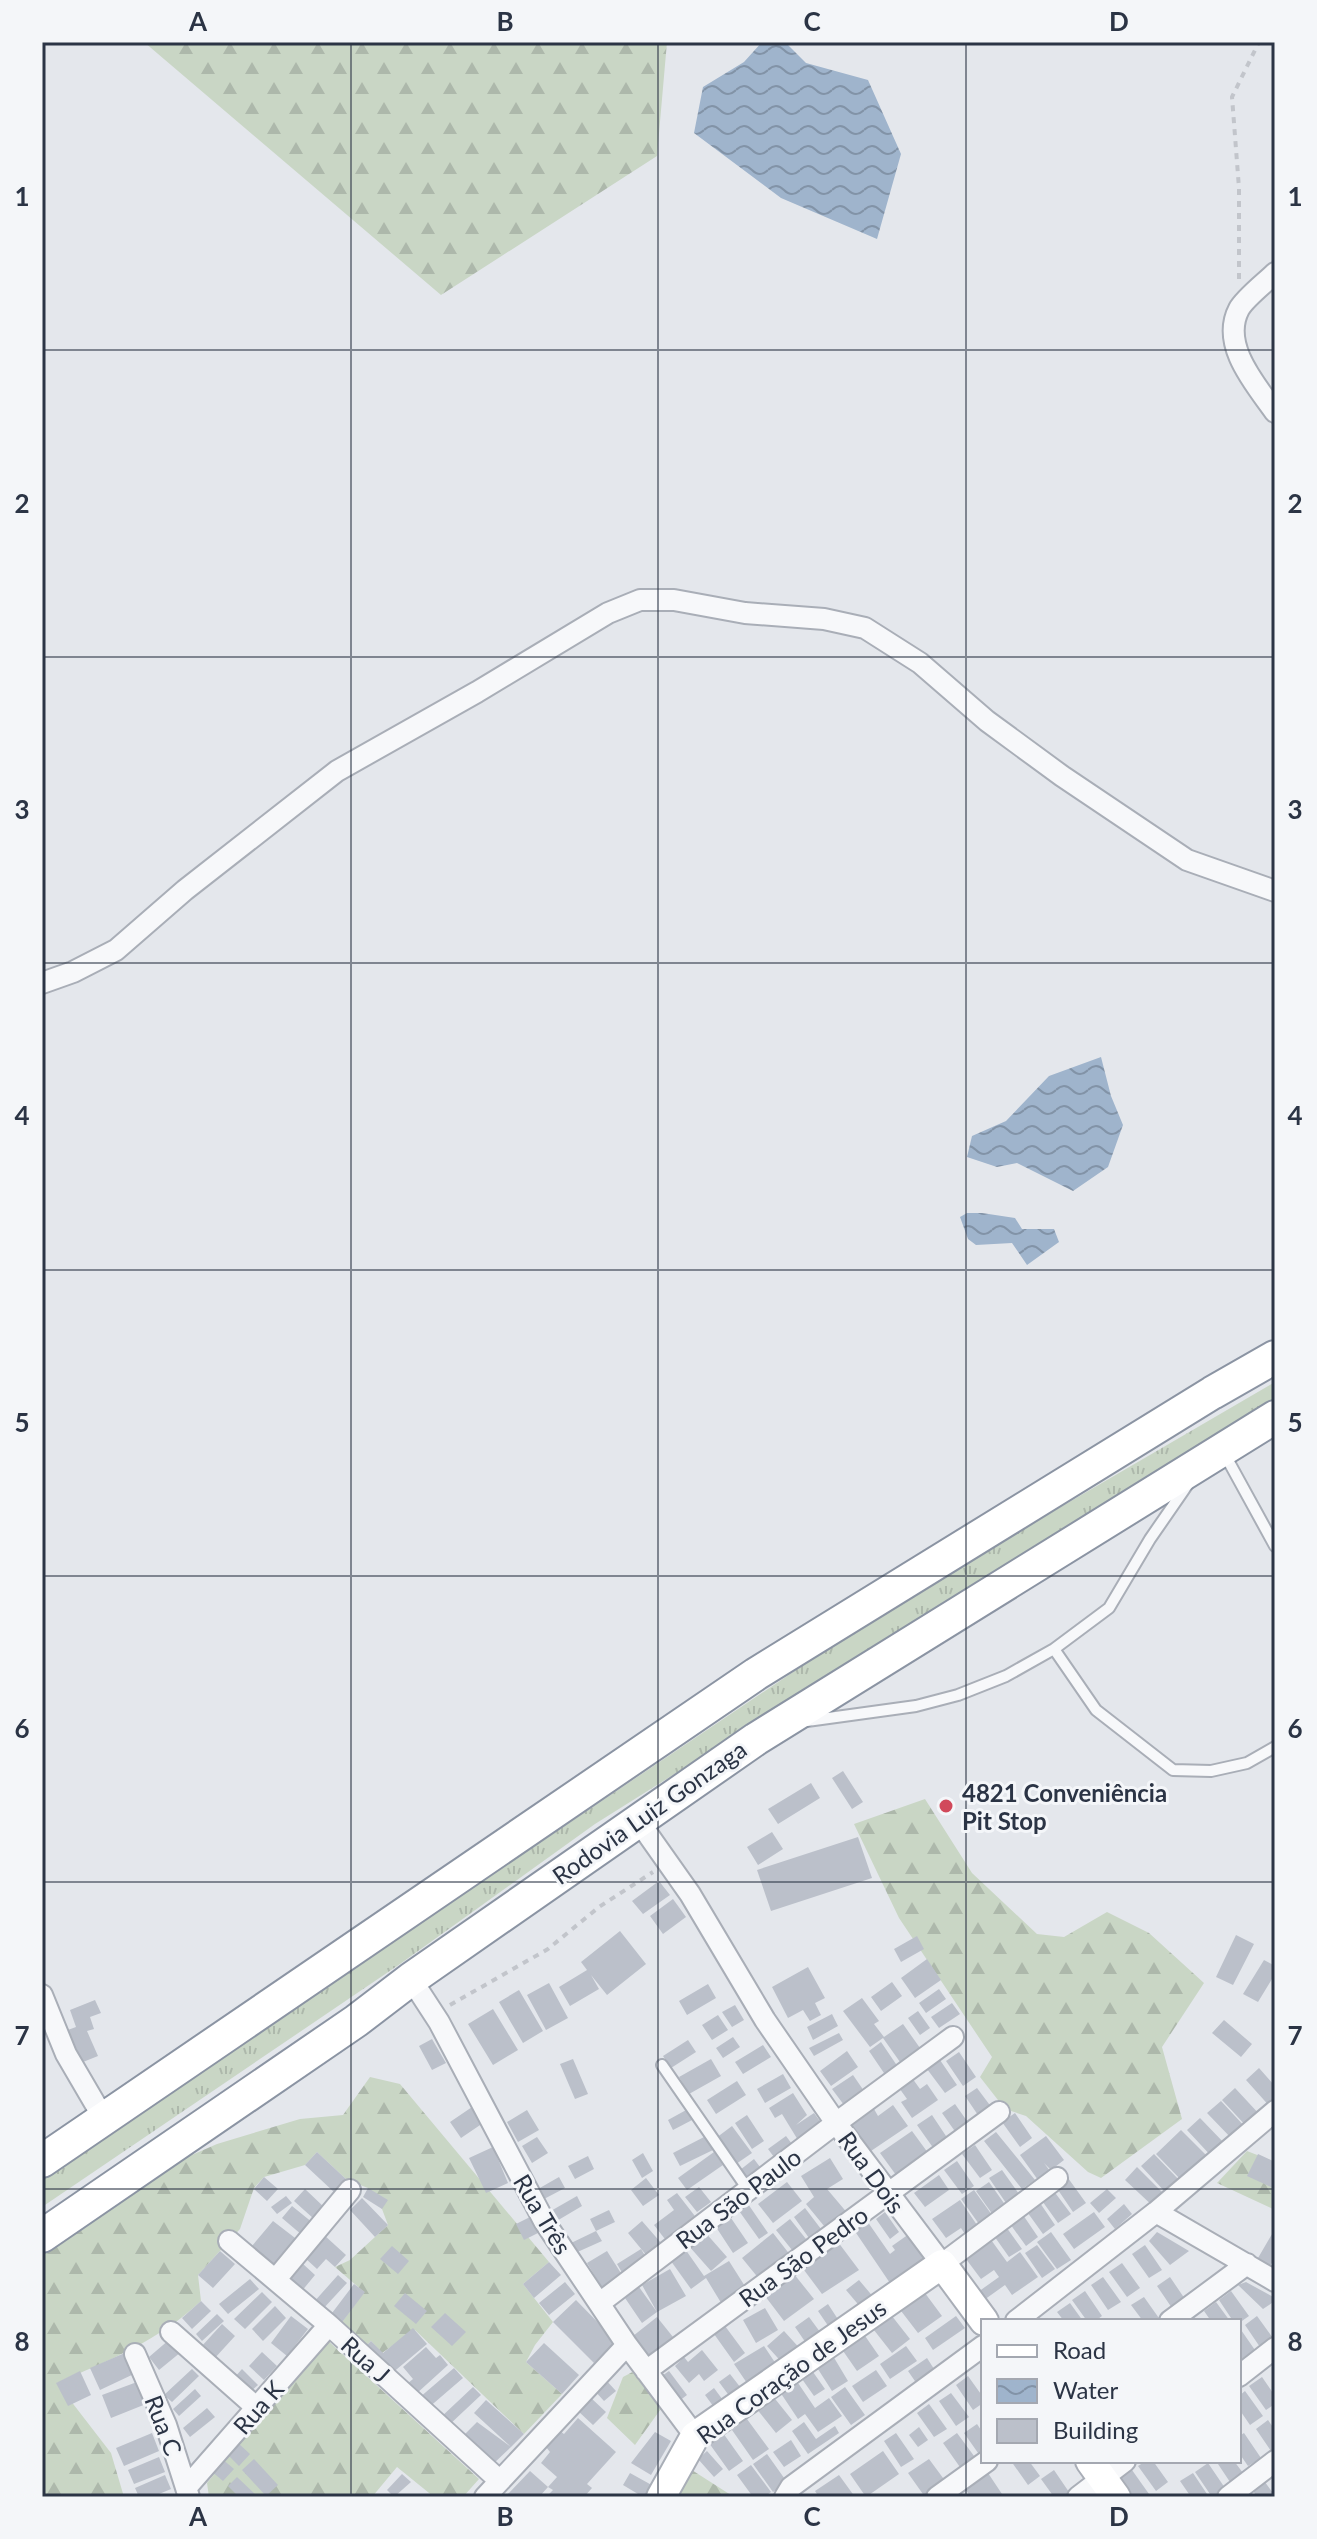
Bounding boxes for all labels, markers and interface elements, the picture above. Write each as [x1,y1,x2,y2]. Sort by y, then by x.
text: A [188,5,208,37]
text: B [496,5,514,37]
text: C [803,5,821,37]
text: D [1109,5,1129,37]
text: 1 [14,180,30,212]
text: 1 [1287,180,1303,212]
text: 2 [14,487,30,519]
text: 2 [1287,487,1303,519]
text: 3 [14,793,30,825]
text: 3 [1287,793,1303,825]
text: 4 [14,1099,30,1131]
text: 4 [1287,1099,1303,1131]
text: 5 [14,1406,30,1438]
text: 5 [1287,1406,1303,1438]
text: 6 [14,1712,30,1744]
text: 6 [1287,1712,1303,1744]
street label: Rodovia Luiz Gonzaga [546,1734,752,1890]
place label: 4821 Conveniência Pit Stop [962,1778,1167,1835]
marker: 4821 Conveniência Pit Stop [937,1797,955,1815]
text: 7 [14,2019,30,2051]
text: 7 [1287,2019,1303,2051]
street label: Rua Dois [833,2126,911,2218]
street label: Rua São Paulo [670,2142,806,2254]
street label: Rua Três [508,2169,578,2259]
street label: Rua São Pedro [733,2200,873,2312]
street label: Rua Coração de Jesus [691,2293,891,2449]
legend [981,2319,1241,2463]
text: 8 [14,2325,30,2357]
text: 8 [1287,2325,1303,2357]
street label: Rua J [336,2330,396,2388]
text: Road [1053,2335,1106,2364]
street label: Rua K [227,2374,289,2440]
text: Water [1053,2375,1118,2404]
street label: Rua C [139,2391,189,2459]
text: Building [1053,2415,1138,2444]
text: A [188,2500,208,2532]
text: B [496,2500,514,2532]
text: C [803,2500,821,2532]
text: D [1109,2500,1129,2532]

